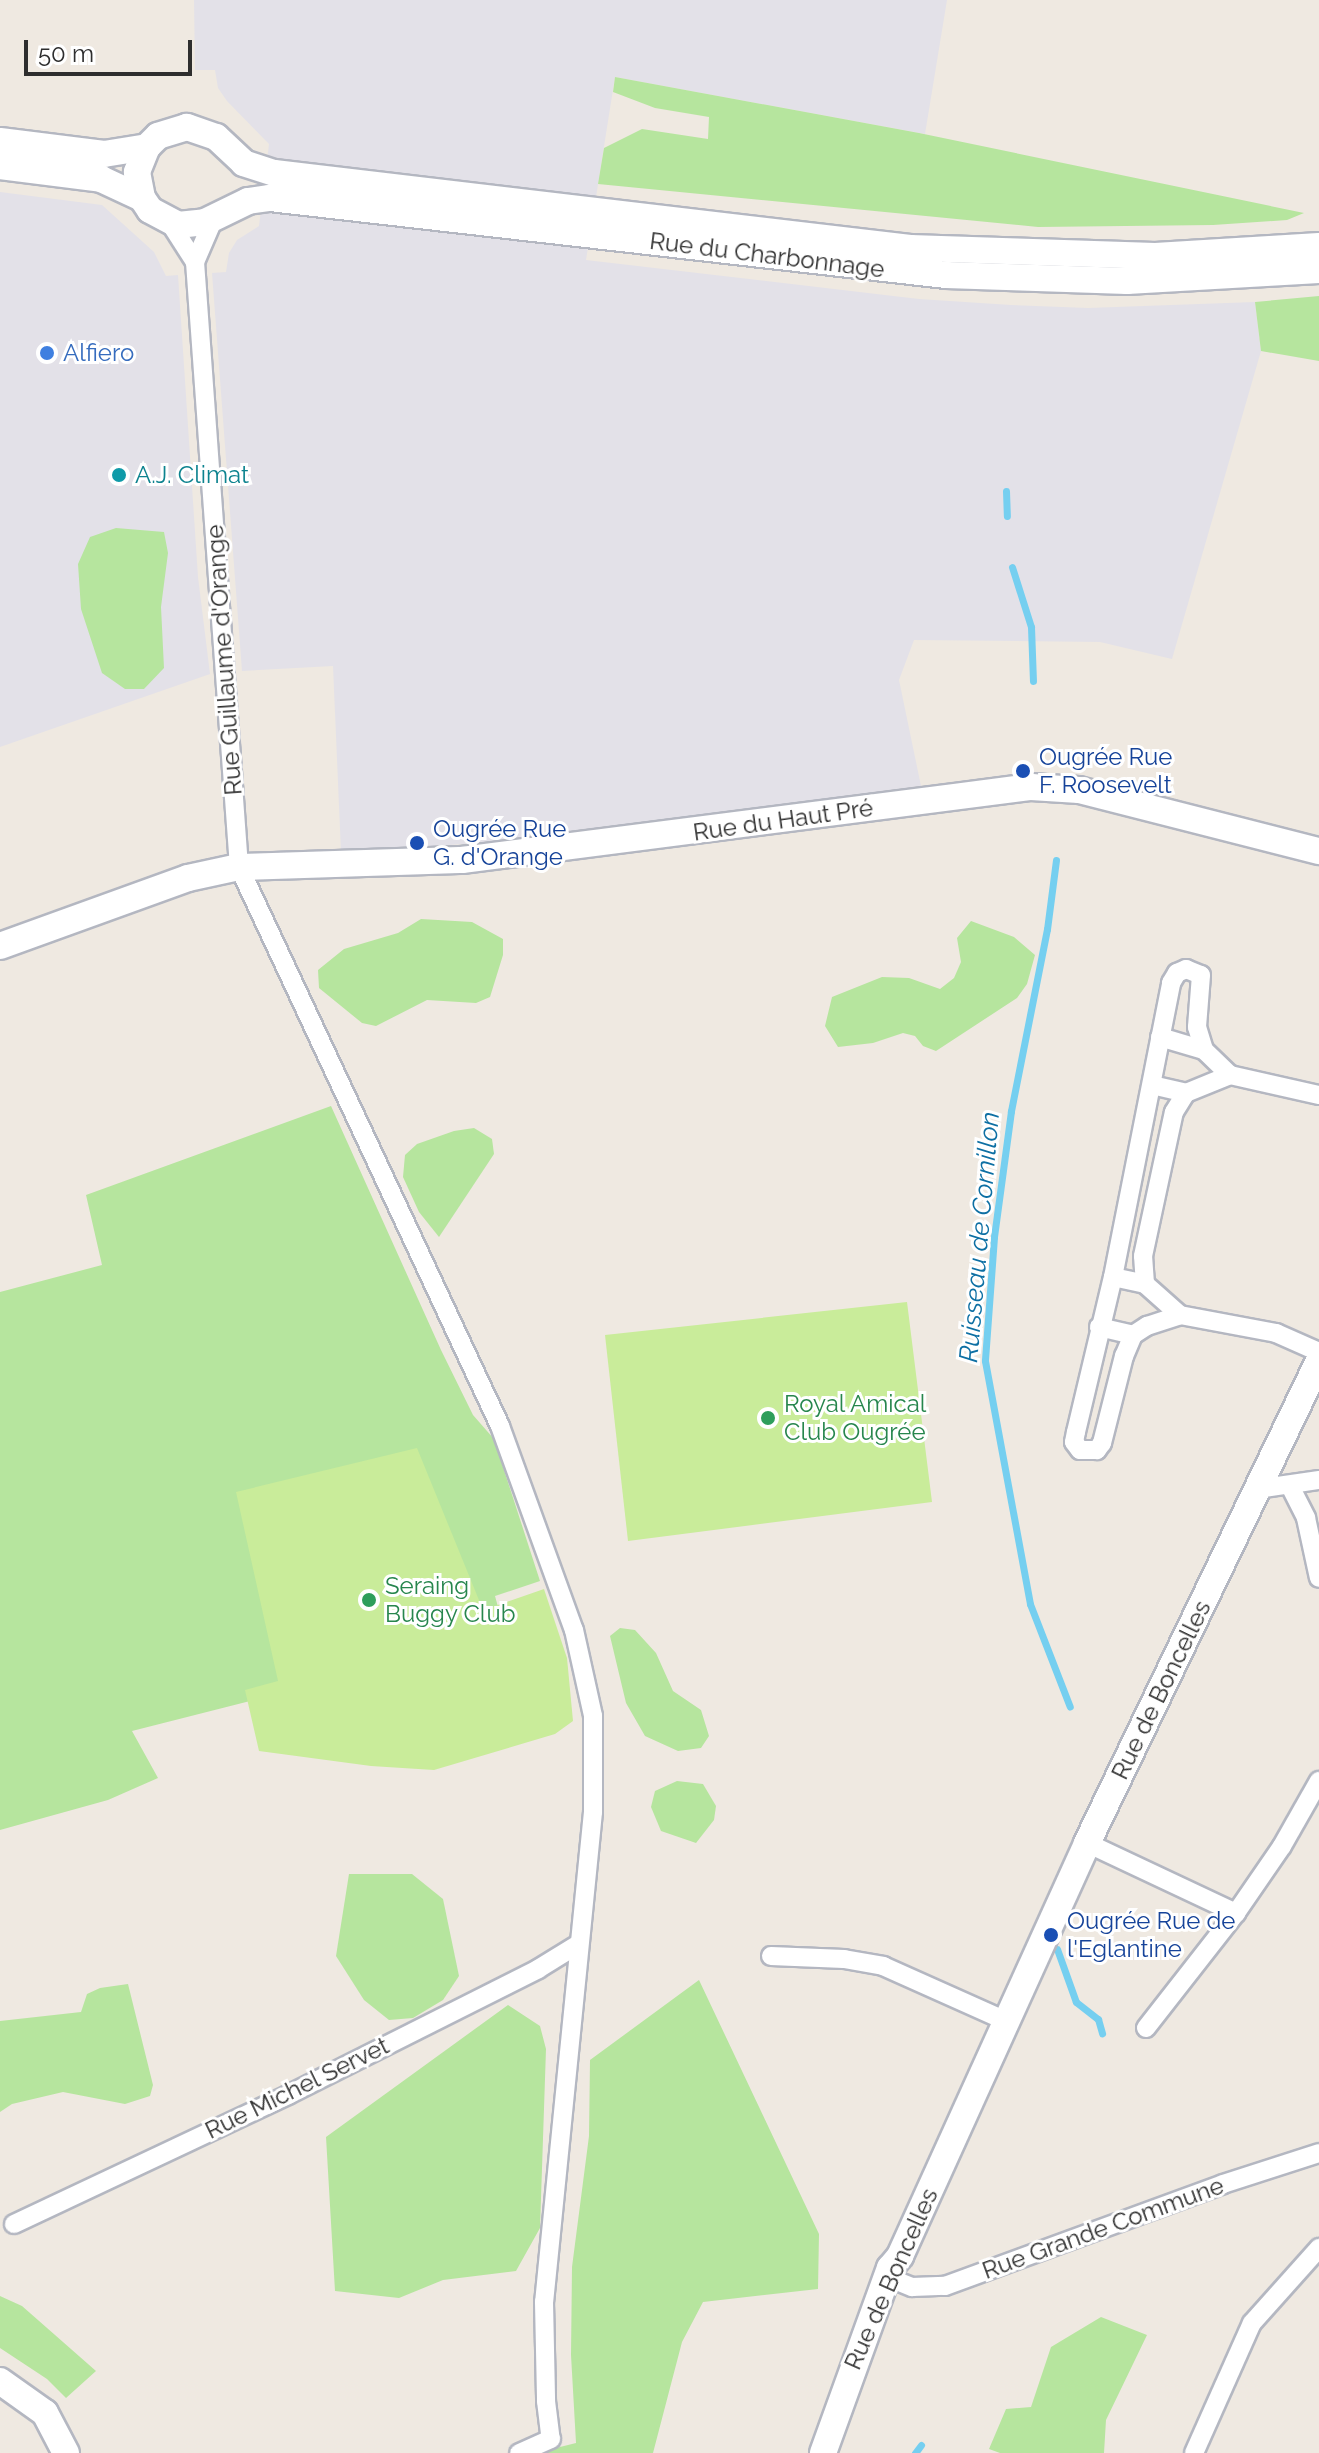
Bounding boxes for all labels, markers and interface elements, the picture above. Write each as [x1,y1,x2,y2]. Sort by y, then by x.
scale bar [28,24,196,74]
text: 50 m [38,39,94,68]
street label: Rue du Charbonnage [648,226,886,284]
place label: Alfiero [63,339,134,367]
marker: Alfiero [38,344,56,362]
place label: A.J. Climat [135,461,249,489]
marker: A.J. Climat [110,466,128,484]
street label: Rue Guillaume d'Orange [200,524,248,796]
place label: Ougrée Rue F. Roosevelt [1039,743,1172,799]
marker: Ougrée Rue F. Roosevelt [1014,762,1032,780]
street label: Rue du Haut Pré [691,793,875,847]
place label: Ougrée Rue G. d'Orange [433,815,566,871]
marker: Ougrée Rue G. d'Orange [408,834,426,852]
water label: Ruisseau de Cornillon [954,1110,1006,1364]
place label: Royal Amical Club Ougrée [784,1390,928,1446]
marker: Royal Amical Club Ougrée [759,1409,777,1427]
place label: Seraing Buggy Club [385,1572,516,1628]
marker: Seraing Buggy Club [360,1591,378,1609]
street label: Rue de Boncelles [1105,1596,1217,1784]
place label: Ougrée Rue de l'Eglantine [1067,1907,1235,1963]
marker: Ougrée Rue de l'Eglantine [1042,1926,1060,1944]
street label: Rue Michel Servet [200,2031,394,2145]
street label: Rue Grande Commune [978,2171,1228,2285]
street label: Rue de Boncelles [838,2184,944,2374]

